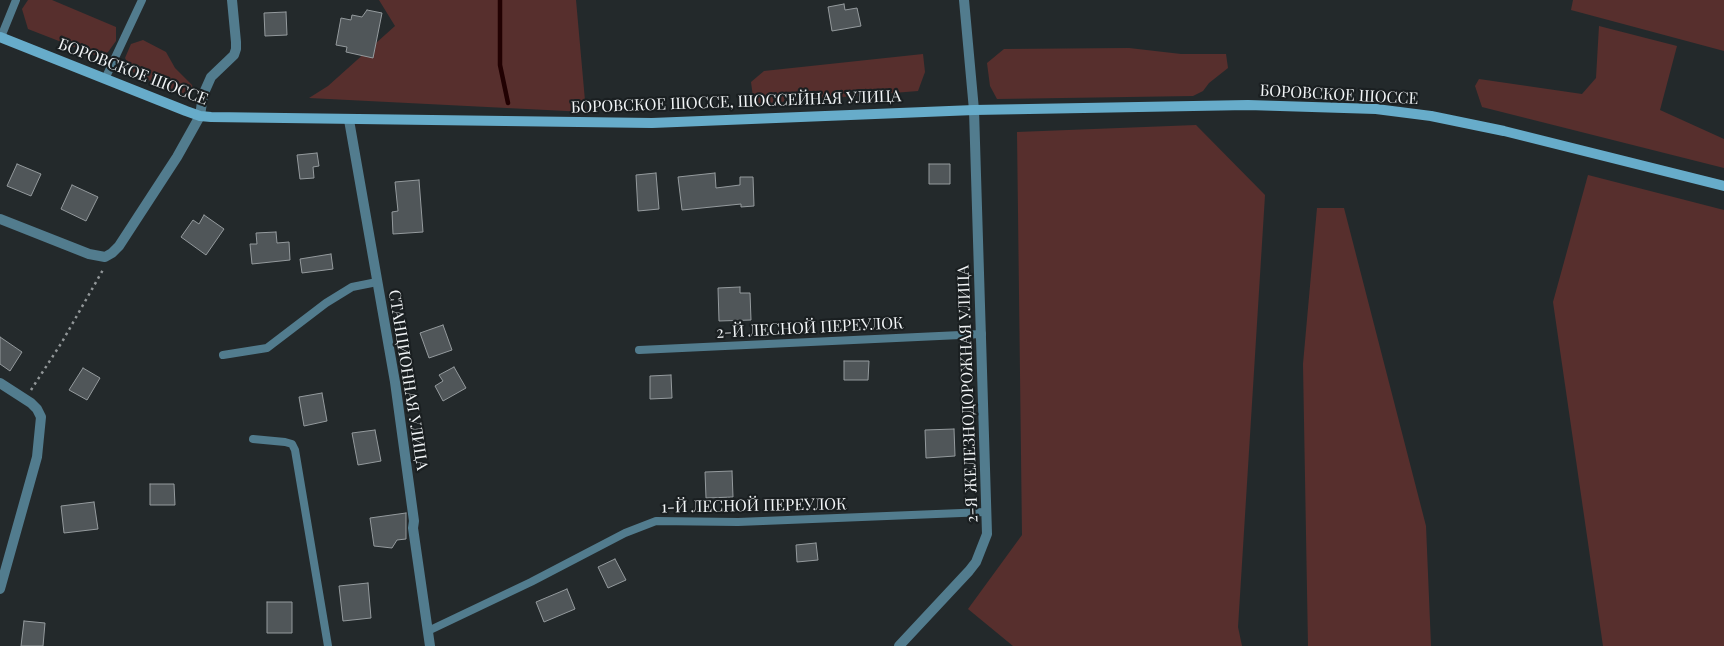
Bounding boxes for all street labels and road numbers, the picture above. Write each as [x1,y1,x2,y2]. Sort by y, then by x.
street label: БОРОВСКОЕ ШОССЕ [55,35,211,109]
street label: БОРОВСКОЕ ШОССЕ [1259,81,1419,109]
street label: БОРОВСКОЕ ШОССЕ, ШОССЕЙНАЯ УЛИЦА [570,87,902,117]
street label: 2-Я ЖЕЛЕЗНОДОРОЖНАЯ УЛИЦА [954,265,982,523]
street label: СТАНЦИОННАЯ УЛИЦА [384,288,432,472]
street label: 2-Й ЛЕСНОЙ ПЕРЕУЛОК [716,314,904,342]
street label: 1-Й ЛЕСНОЙ ПЕРЕУЛОК [661,495,847,517]

